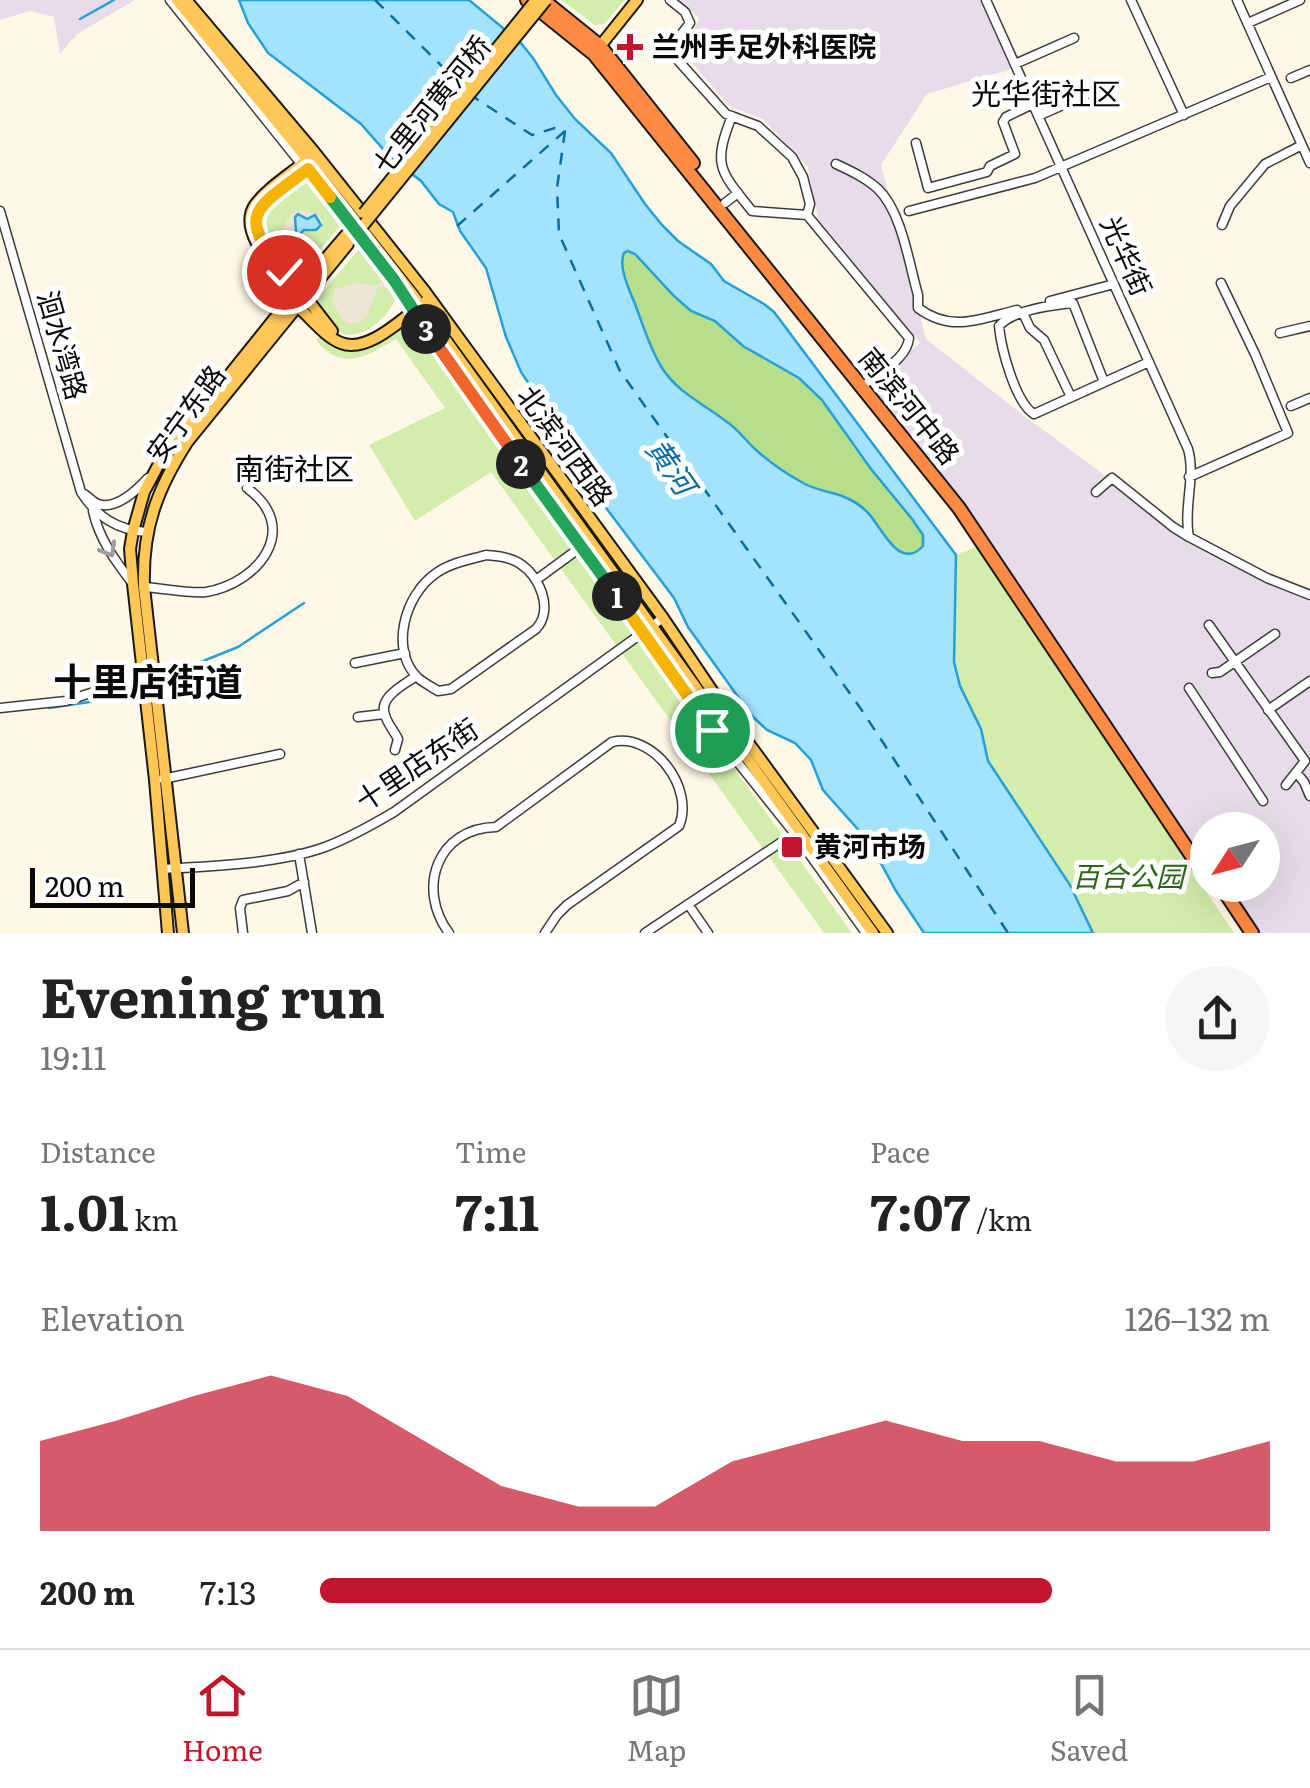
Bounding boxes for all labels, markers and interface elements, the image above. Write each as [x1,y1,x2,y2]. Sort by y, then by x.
place label: 兰州手足外科医院 [652,24,876,66]
street label: 七里河黄河桥 [361,25,500,182]
marker: 兰州手足外科医院 [617,34,643,60]
district label: 光华街社区 [971,70,1121,114]
street label: 光华街 [1092,208,1164,302]
pin [242,230,327,315]
icon: check [257,245,312,300]
street label: 洄水湾路 [28,285,100,404]
pin: 3 [401,304,451,354]
text: 3 [418,308,434,350]
street label: 南滨河中路 [850,337,971,472]
street label: 安宁东路 [134,355,234,470]
street label: 北滨河西路 [508,376,625,514]
water label: 黄河 [637,428,711,507]
pin: 2 [496,439,546,489]
text: 2 [513,443,529,485]
district label: 南街社区 [234,445,354,489]
one-way arrow [97,539,116,557]
pin: 1 [592,571,642,621]
text: 1 [611,575,623,617]
district label: 十里店街道 [53,651,243,708]
pin [670,688,755,773]
icon: arrive [685,703,740,758]
street label: 十里店东街 [346,707,486,820]
north arrow [1190,812,1280,902]
map controls [1190,812,1280,902]
place label: 黄河市场 [814,824,926,866]
marker: 黄河市场 [779,834,805,860]
park label: 百合公园 [1072,854,1188,896]
scale bar [30,863,195,908]
text: 200 m [45,864,124,906]
text: Evening run [40,953,385,1035]
button: share [1165,966,1270,1071]
text: 19:11 [40,1032,106,1080]
text: Distance [40,1130,156,1172]
text: Time [455,1130,526,1172]
text: Pace [870,1130,930,1172]
text: 1.01 [40,1172,129,1246]
text: 7:11 [455,1172,539,1246]
text: 7:07 [870,1172,970,1246]
text: km [129,1198,178,1240]
text: /km [970,1198,1032,1240]
text: Elevation [40,1293,185,1341]
text: 126–132 m [1124,1293,1270,1341]
text: 200 m [40,1567,135,1615]
text: 7:13 [200,1567,257,1615]
tab: Home [182,1668,263,1770]
tab: Map [627,1668,686,1770]
tab: Saved [1050,1668,1128,1770]

